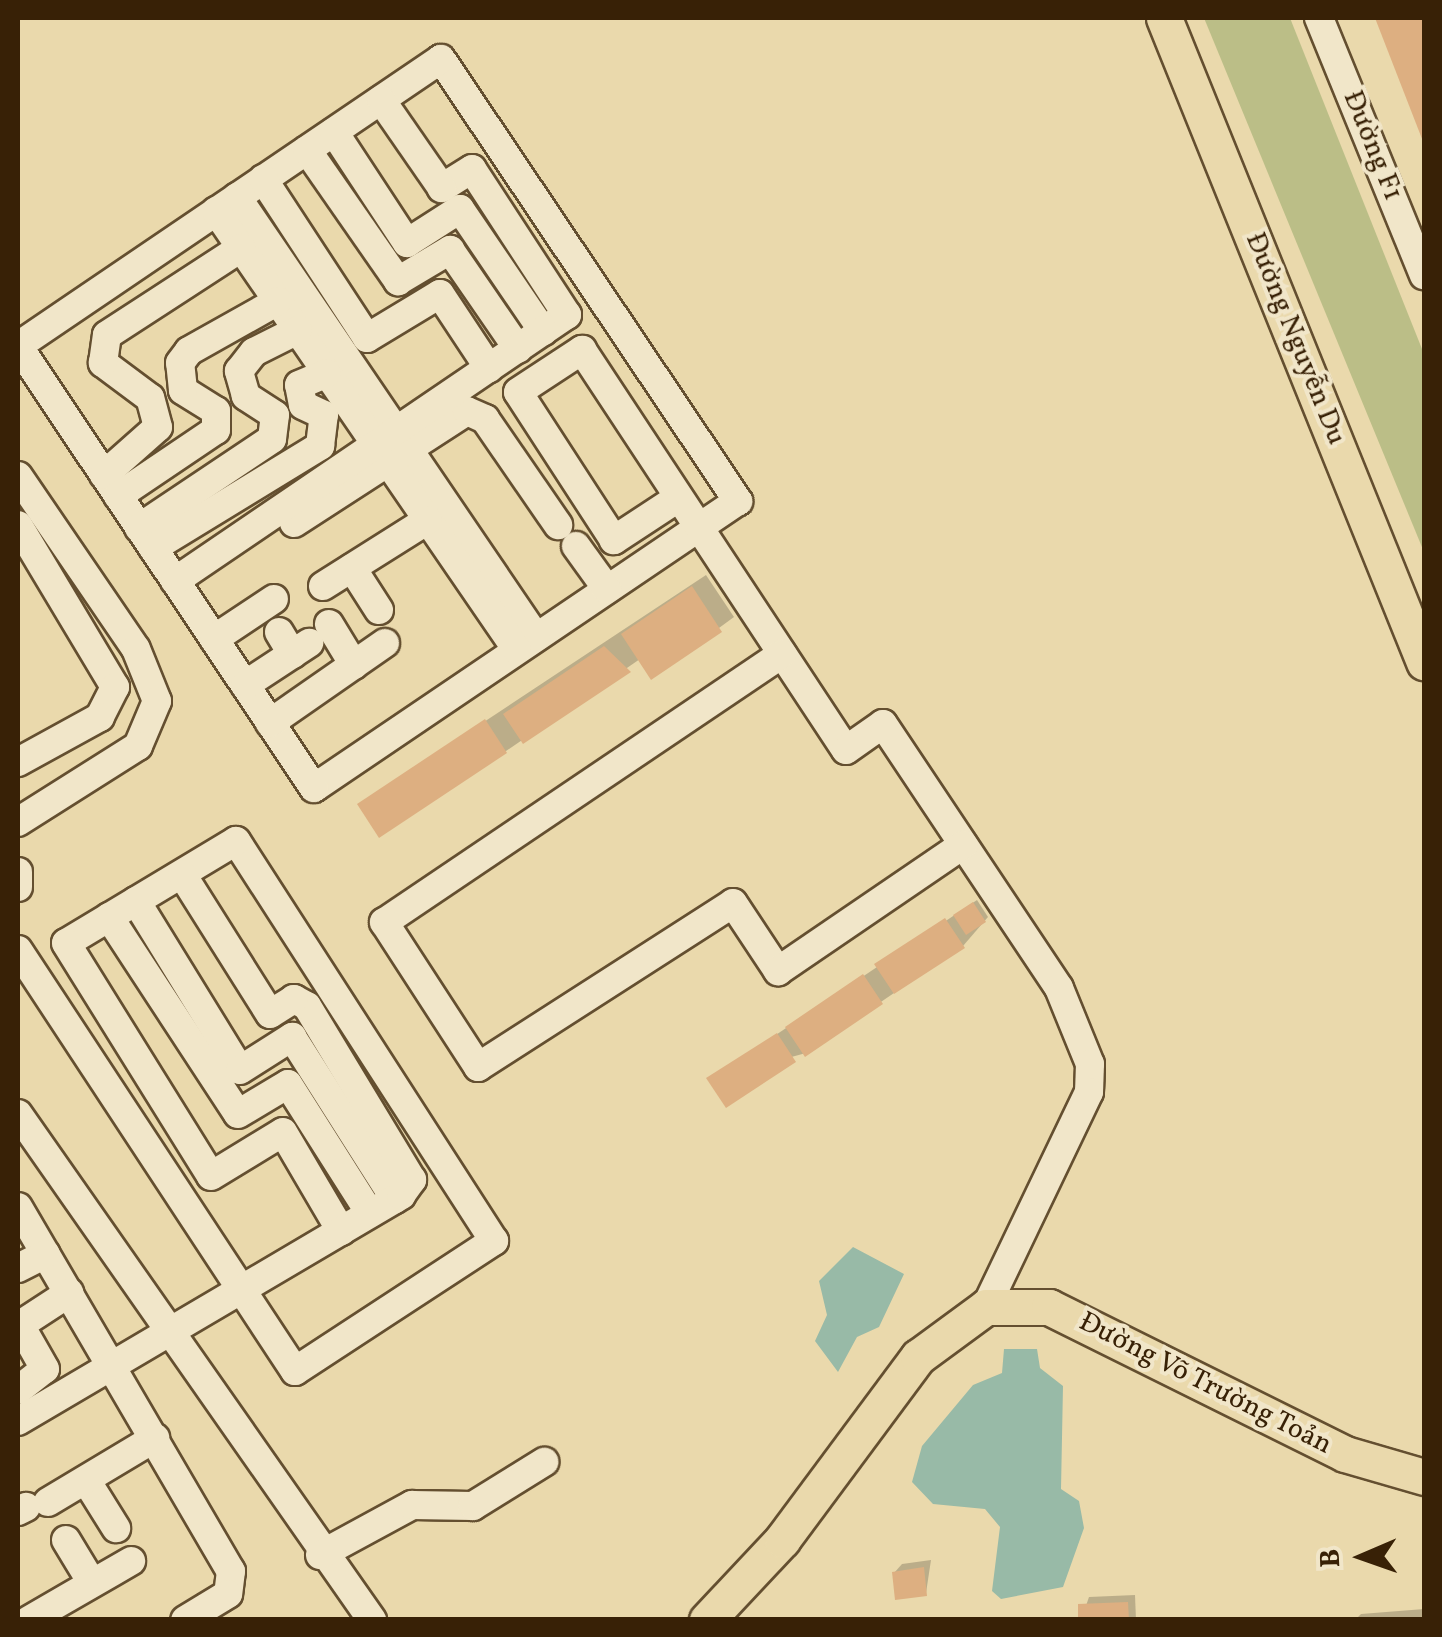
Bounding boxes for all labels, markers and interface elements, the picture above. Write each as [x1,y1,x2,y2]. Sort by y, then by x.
street label: Đường F1 [1335,86,1409,206]
street label: Đường Nguyễn Du [1237,228,1353,450]
street label: Đường Võ Trường Toản [1072,1305,1338,1463]
north arrow [1312,1507,1412,1607]
text: B [1312,1548,1351,1568]

